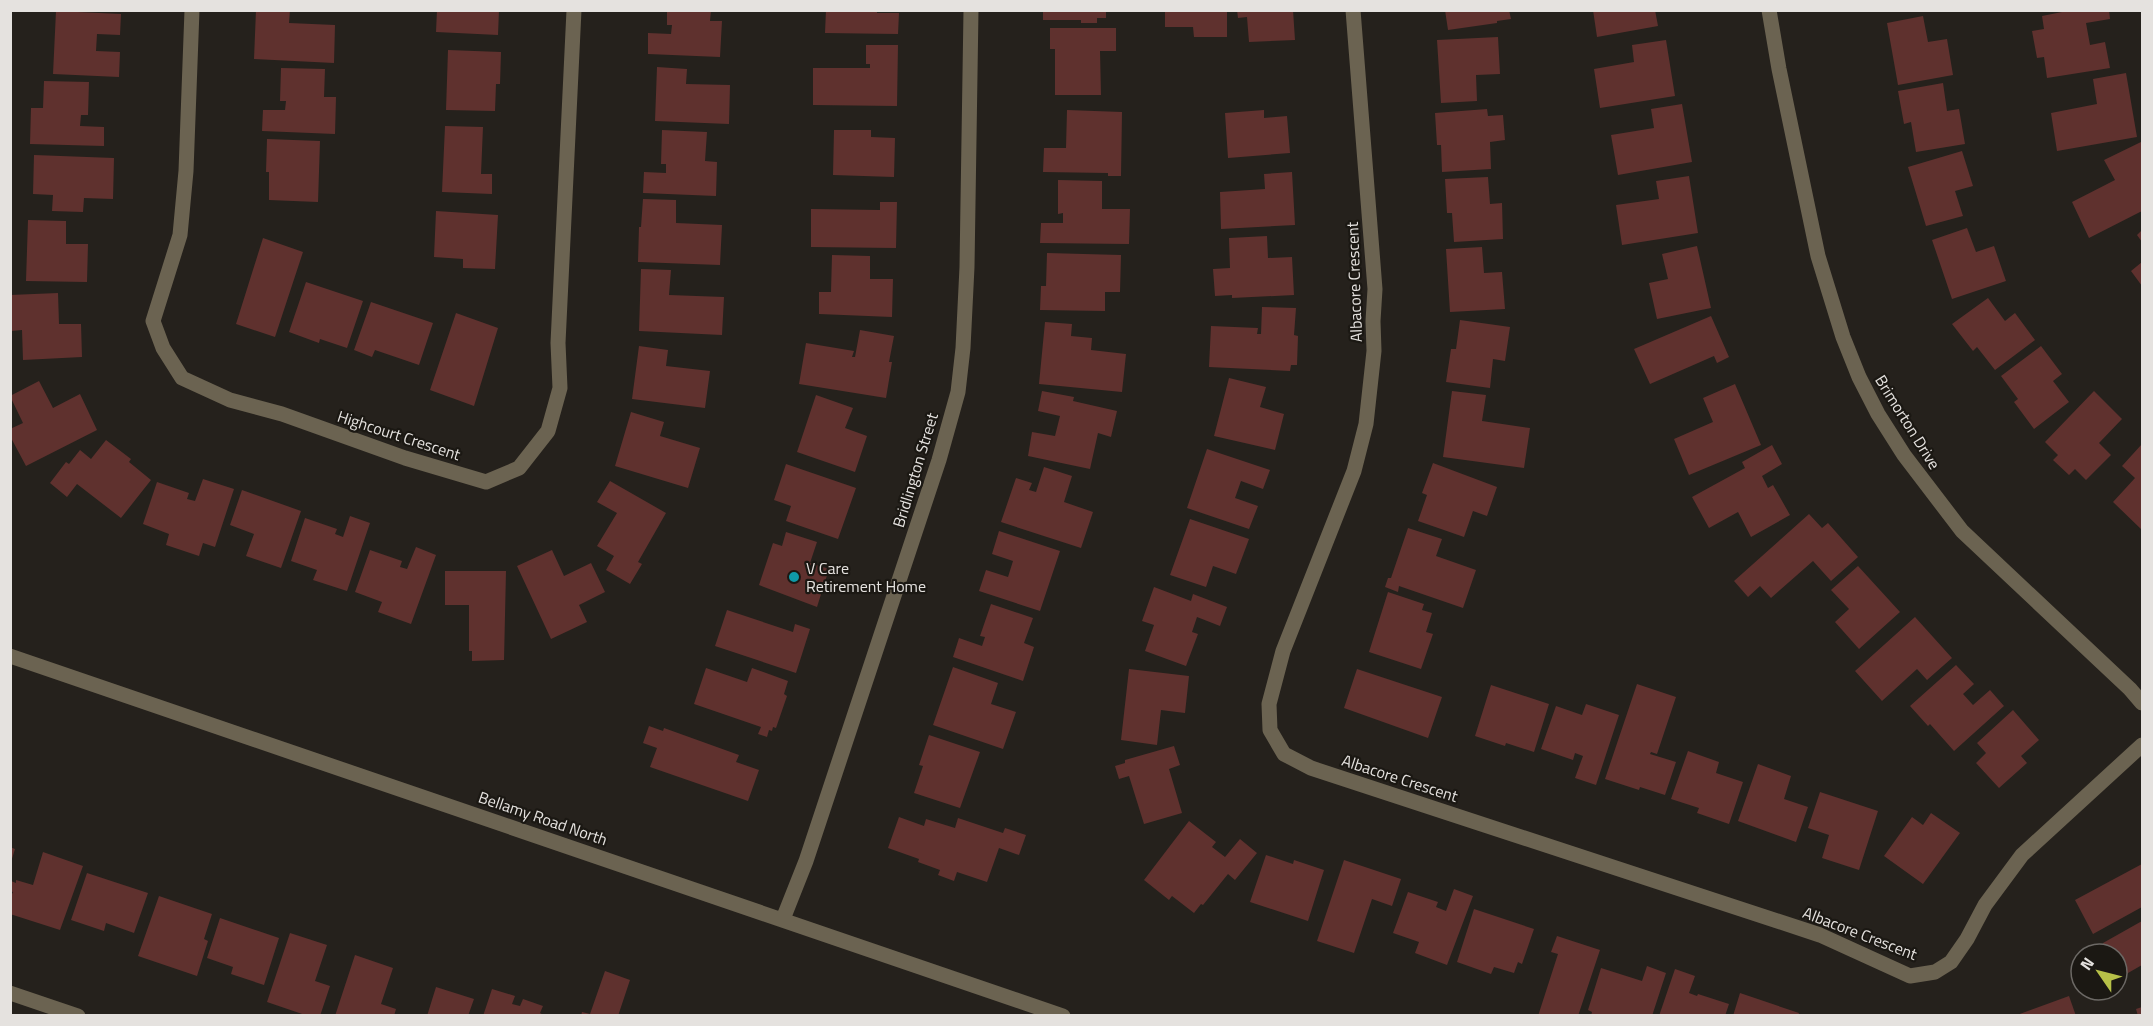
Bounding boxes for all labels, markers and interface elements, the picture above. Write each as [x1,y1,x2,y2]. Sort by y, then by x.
street label: Albacore Crescent [1340,221,1368,343]
street label: Brimorton Drive [1869,370,1947,474]
street label: Highcourt Crescent [334,404,464,466]
street label: Bridlington Street [886,409,944,530]
place label: V Care Retirement Home [806,556,926,598]
marker: V Care Retirement Home [787,570,801,584]
street label: Albacore Crescent [1339,748,1461,808]
street label: Bellamy Road North [475,785,611,851]
street label: Albacore Crescent [1799,900,1921,966]
north arrow [2069,942,2129,1002]
text: N [2074,952,2100,975]

